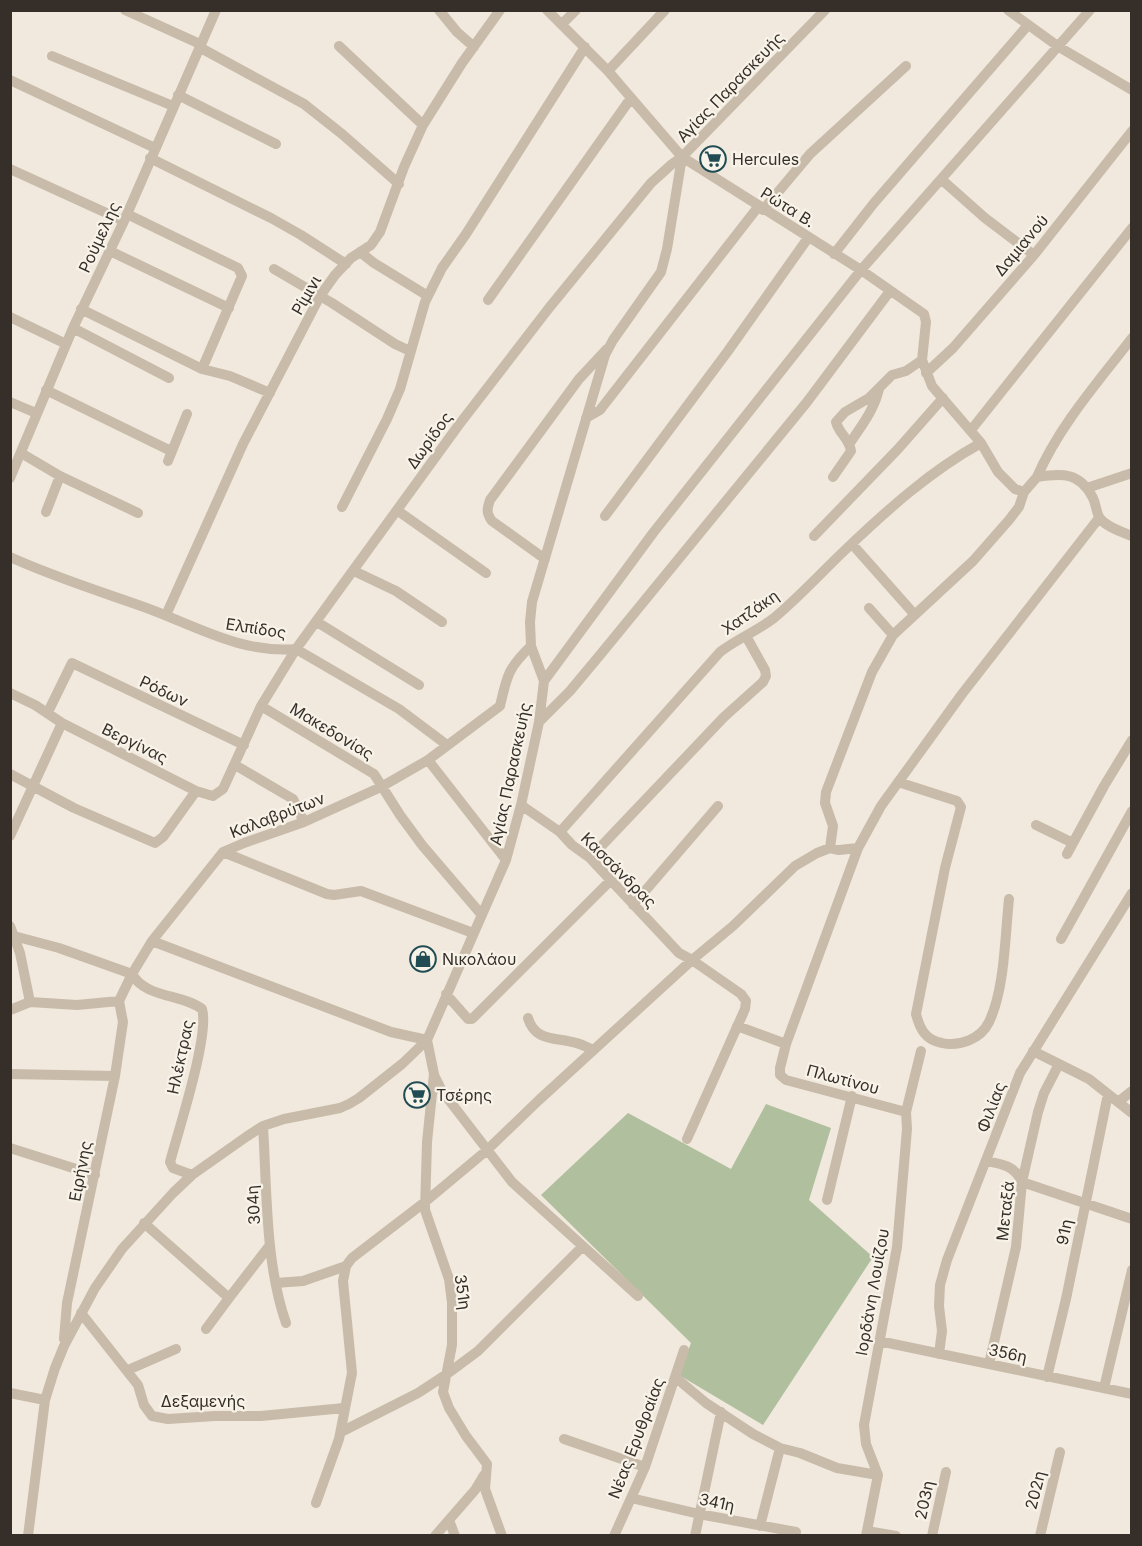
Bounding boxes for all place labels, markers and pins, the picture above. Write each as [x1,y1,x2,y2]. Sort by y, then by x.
supermarket icon: Hercules [698,144,728,174]
place label: Hercules [732,149,799,169]
shop icon: Νικολάου [408,944,438,974]
place label: Νικολάου [442,949,516,969]
supermarket icon: Τσέρης [402,1080,432,1110]
place label: Τσέρης [436,1085,492,1105]

